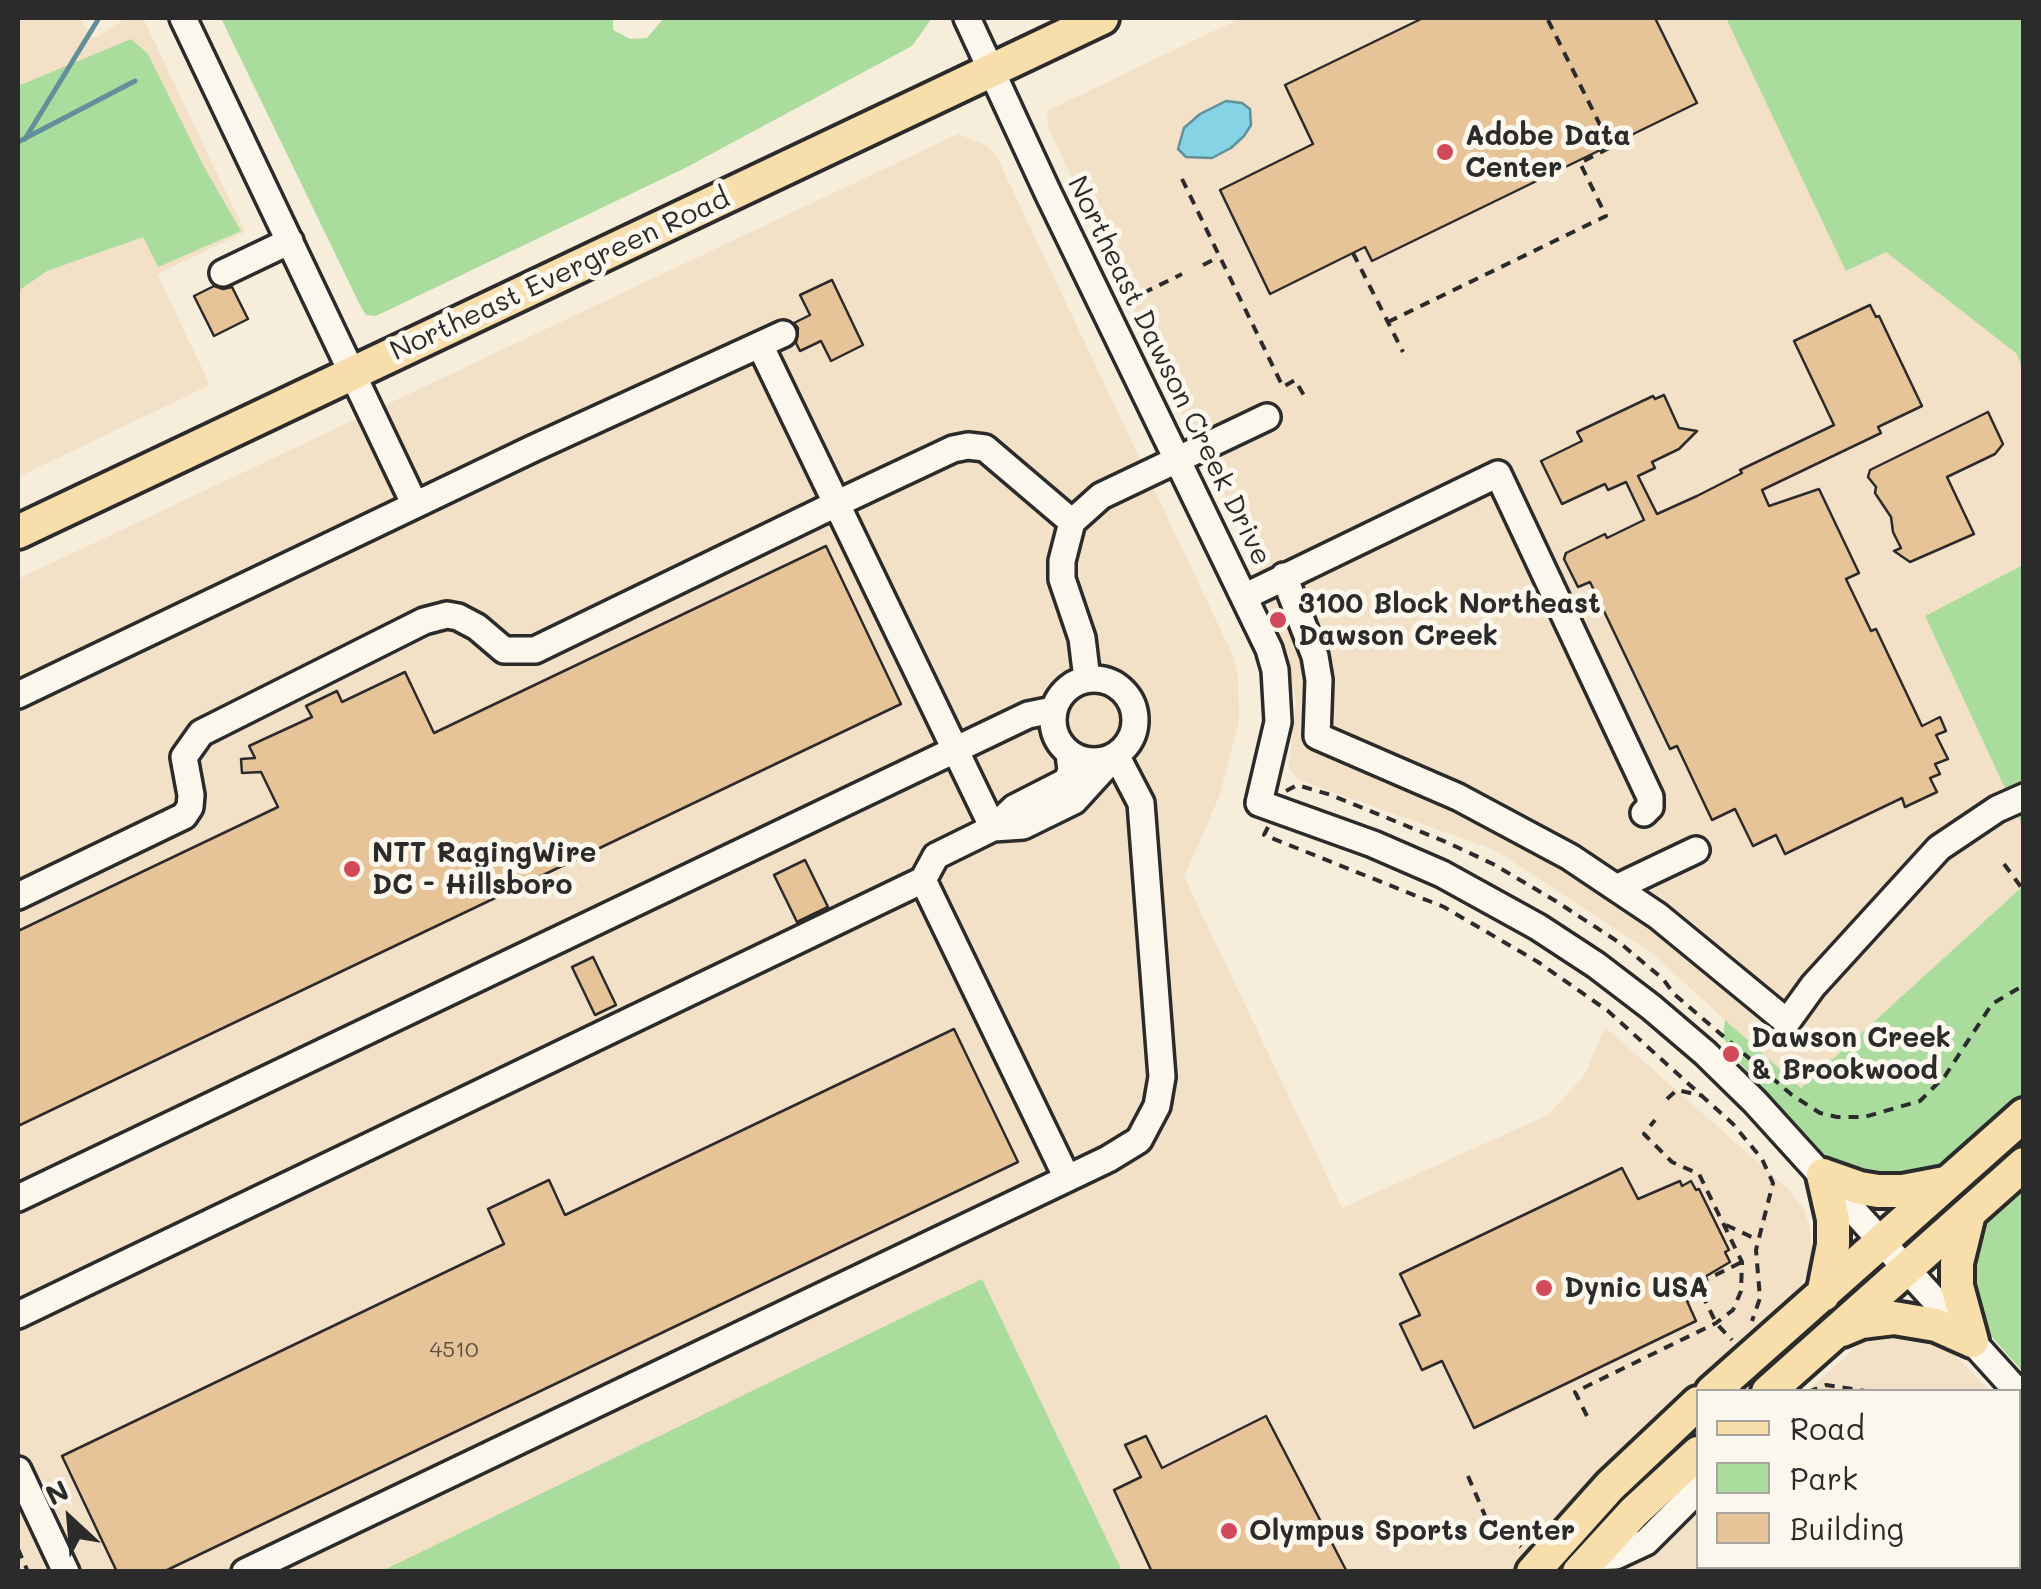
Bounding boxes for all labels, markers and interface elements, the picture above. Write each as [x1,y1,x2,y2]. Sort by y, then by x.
place label: Adobe Data Center [1465,119,1631,185]
marker: Adobe Data Center [1434,141,1456,163]
street label: Northeast Dawson Creek Drive [1060,171,1278,571]
street label: Northeast Evergreen Road [385,181,735,369]
place label: 3100 Block Northeast Dawson Creek [1298,587,1601,653]
marker: 3100 Block Northeast Dawson Creek [1267,609,1289,631]
place label: NTT RagingWire DC - Hillsboro [372,836,597,902]
marker: NTT RagingWire DC - Hillsboro [341,858,363,880]
place label: Dawson Creek & Brookwood [1751,1021,1951,1087]
marker: Dawson Creek & Brookwood [1720,1043,1742,1065]
place label: Dynic USA [1564,1271,1708,1305]
marker: Dynic USA [1533,1277,1555,1299]
house number: 4510 [429,1337,479,1363]
legend [1696,1389,2021,1569]
text: Road [1790,1408,1865,1448]
text: Park [1790,1458,1858,1498]
north arrow [20,1469,120,1569]
text: N [39,1471,74,1513]
text: Building [1790,1508,1904,1548]
place label: Olympus Sports Center [1249,1514,1575,1548]
marker: Olympus Sports Center [1218,1520,1240,1542]

